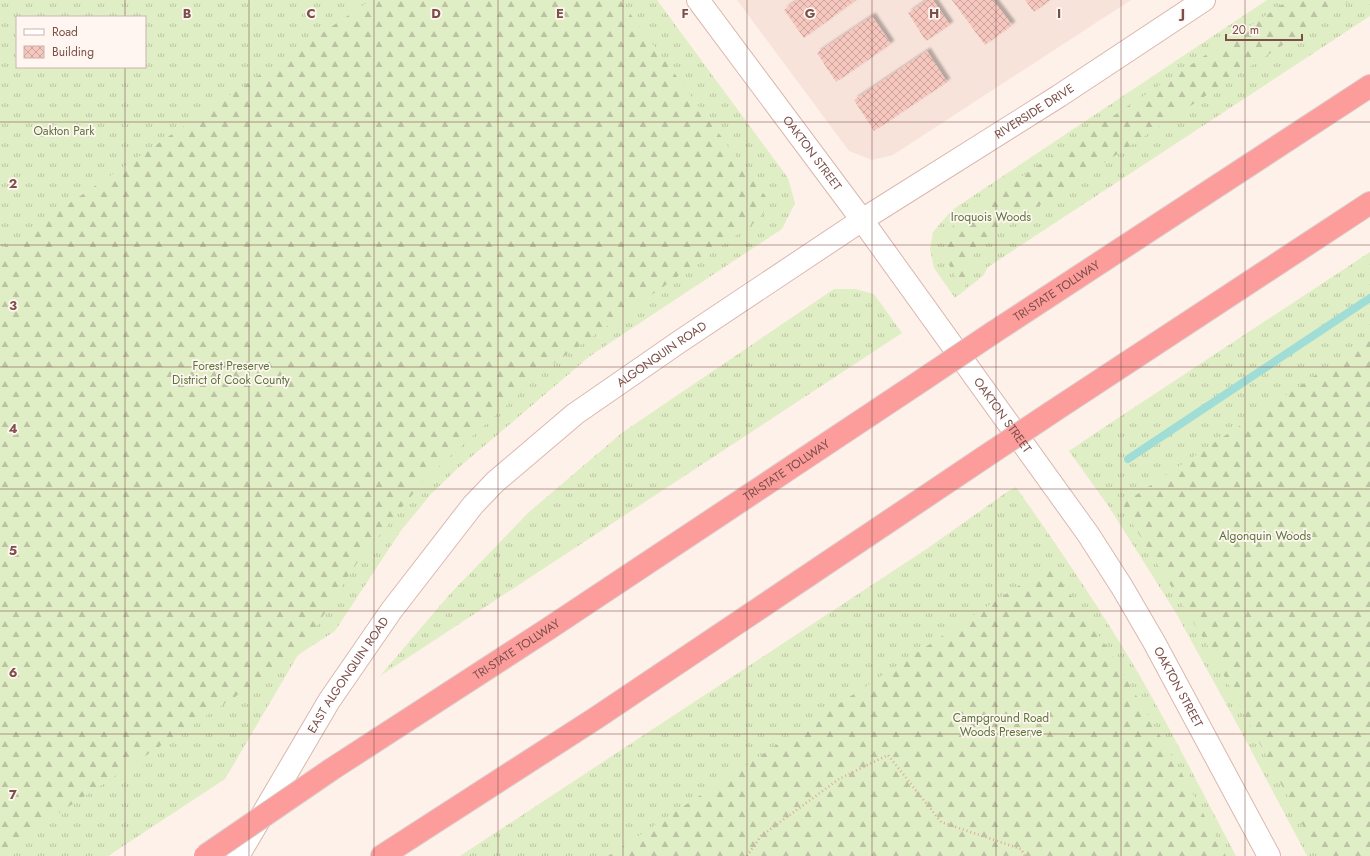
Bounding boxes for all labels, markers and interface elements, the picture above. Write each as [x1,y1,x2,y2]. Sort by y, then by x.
text: B [183,4,192,23]
text: C [306,4,316,23]
text: D [431,4,441,23]
text: E [556,4,564,23]
text: F [681,4,689,23]
text: G [805,4,816,23]
text: H [929,4,939,23]
text: I [1057,4,1061,23]
text: J [1178,4,1185,23]
legend [16,16,146,68]
scale bar [1226,16,1302,42]
text: 20 m [1232,21,1259,39]
text: Road [52,23,78,41]
text: Building [52,43,94,61]
street label: RIVERSIDE DRIVE [991,79,1078,143]
street label: OAKTON STREET [778,112,846,195]
park label: Oakton Park [33,122,95,140]
text: 2 [9,174,17,193]
park label: Iroquois Woods [951,208,1031,226]
street label: TRI-STATE TOLLWAY [1010,256,1104,326]
text: 3 [9,296,17,315]
street label: ALGONQUIN ROAD [613,317,710,392]
park label: Forest Preserve District of Cook County [172,357,291,389]
street label: OAKTON STREET [969,374,1036,457]
text: 4 [8,419,18,438]
street label: TRI-STATE TOLLWAY [740,435,834,506]
park label: Algonquin Woods [1219,527,1311,545]
text: 5 [9,541,17,560]
street label: EAST ALGONQUIN ROAD [303,613,393,736]
street label: TRI-STATE TOLLWAY [470,614,564,684]
street label: OAKTON STREET [1149,643,1207,731]
text: 6 [9,663,18,682]
park label: Campground Road Woods Preserve [953,709,1049,741]
text: 7 [9,785,17,804]

